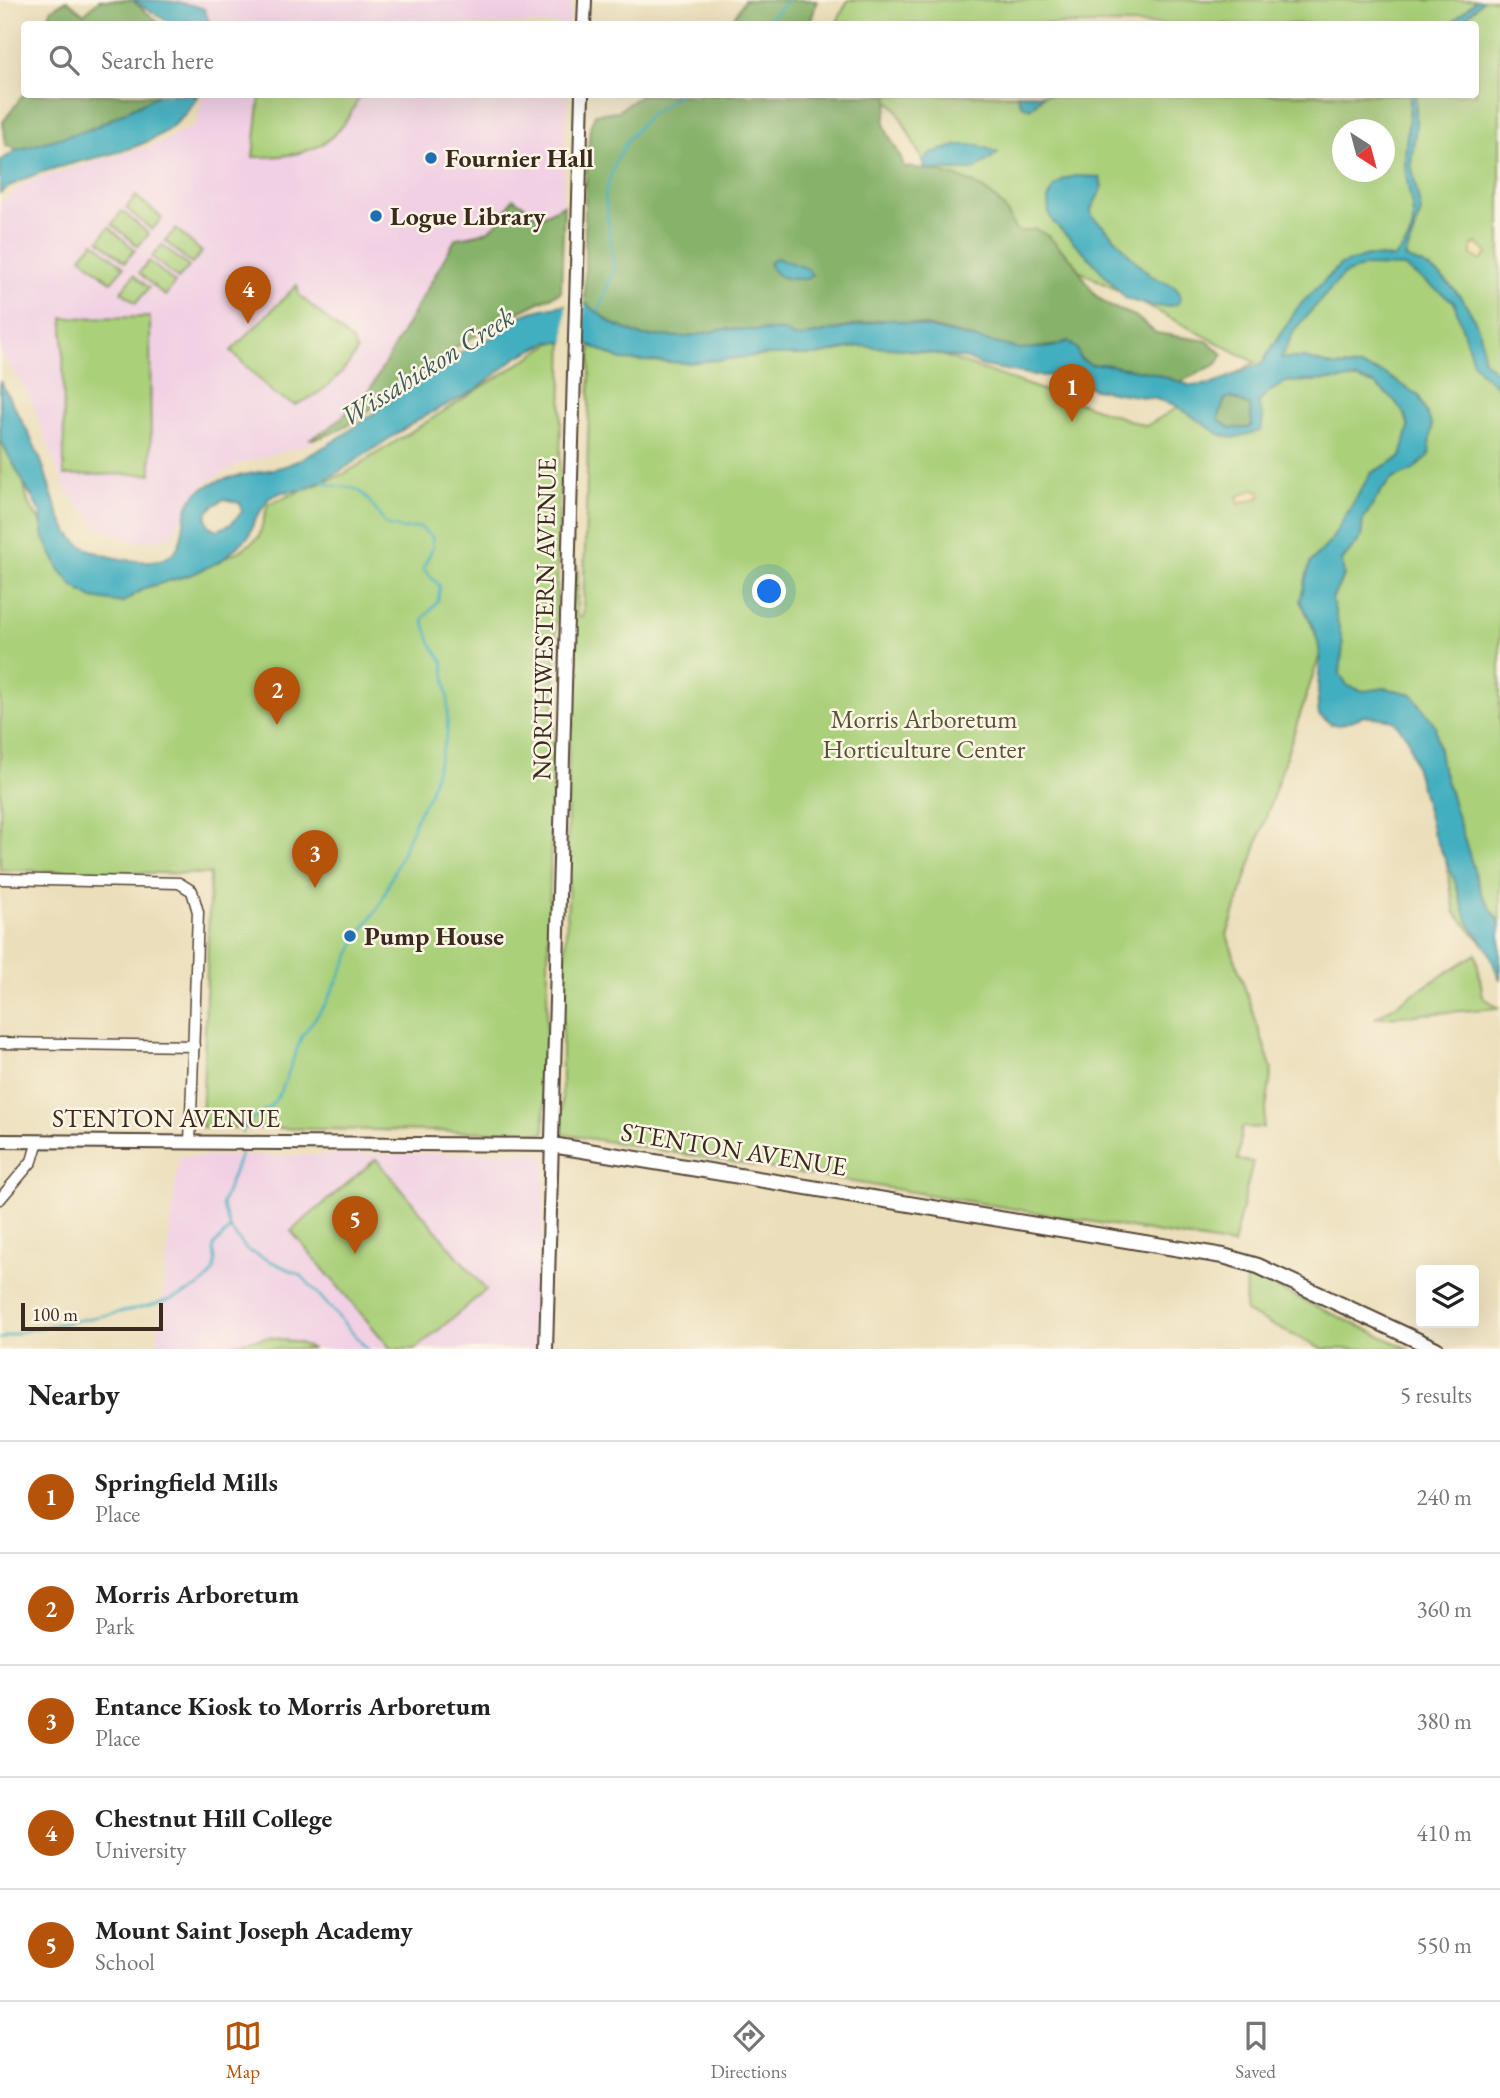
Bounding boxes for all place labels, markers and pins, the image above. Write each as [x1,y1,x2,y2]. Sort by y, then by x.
place label: Fournier Hall [445,141,594,175]
marker: Fournier Hall [423,150,439,166]
place label: Logue Library [390,199,546,233]
marker: Logue Library [368,208,384,224]
pin: 4 [225,266,271,324]
pin: 1 [1049,364,1095,422]
pin: 2 [254,667,300,725]
pin: 3 [292,830,338,888]
place label: Pump House [364,919,504,953]
marker: Pump House [342,928,358,944]
pin: 5 [332,1196,378,1254]

